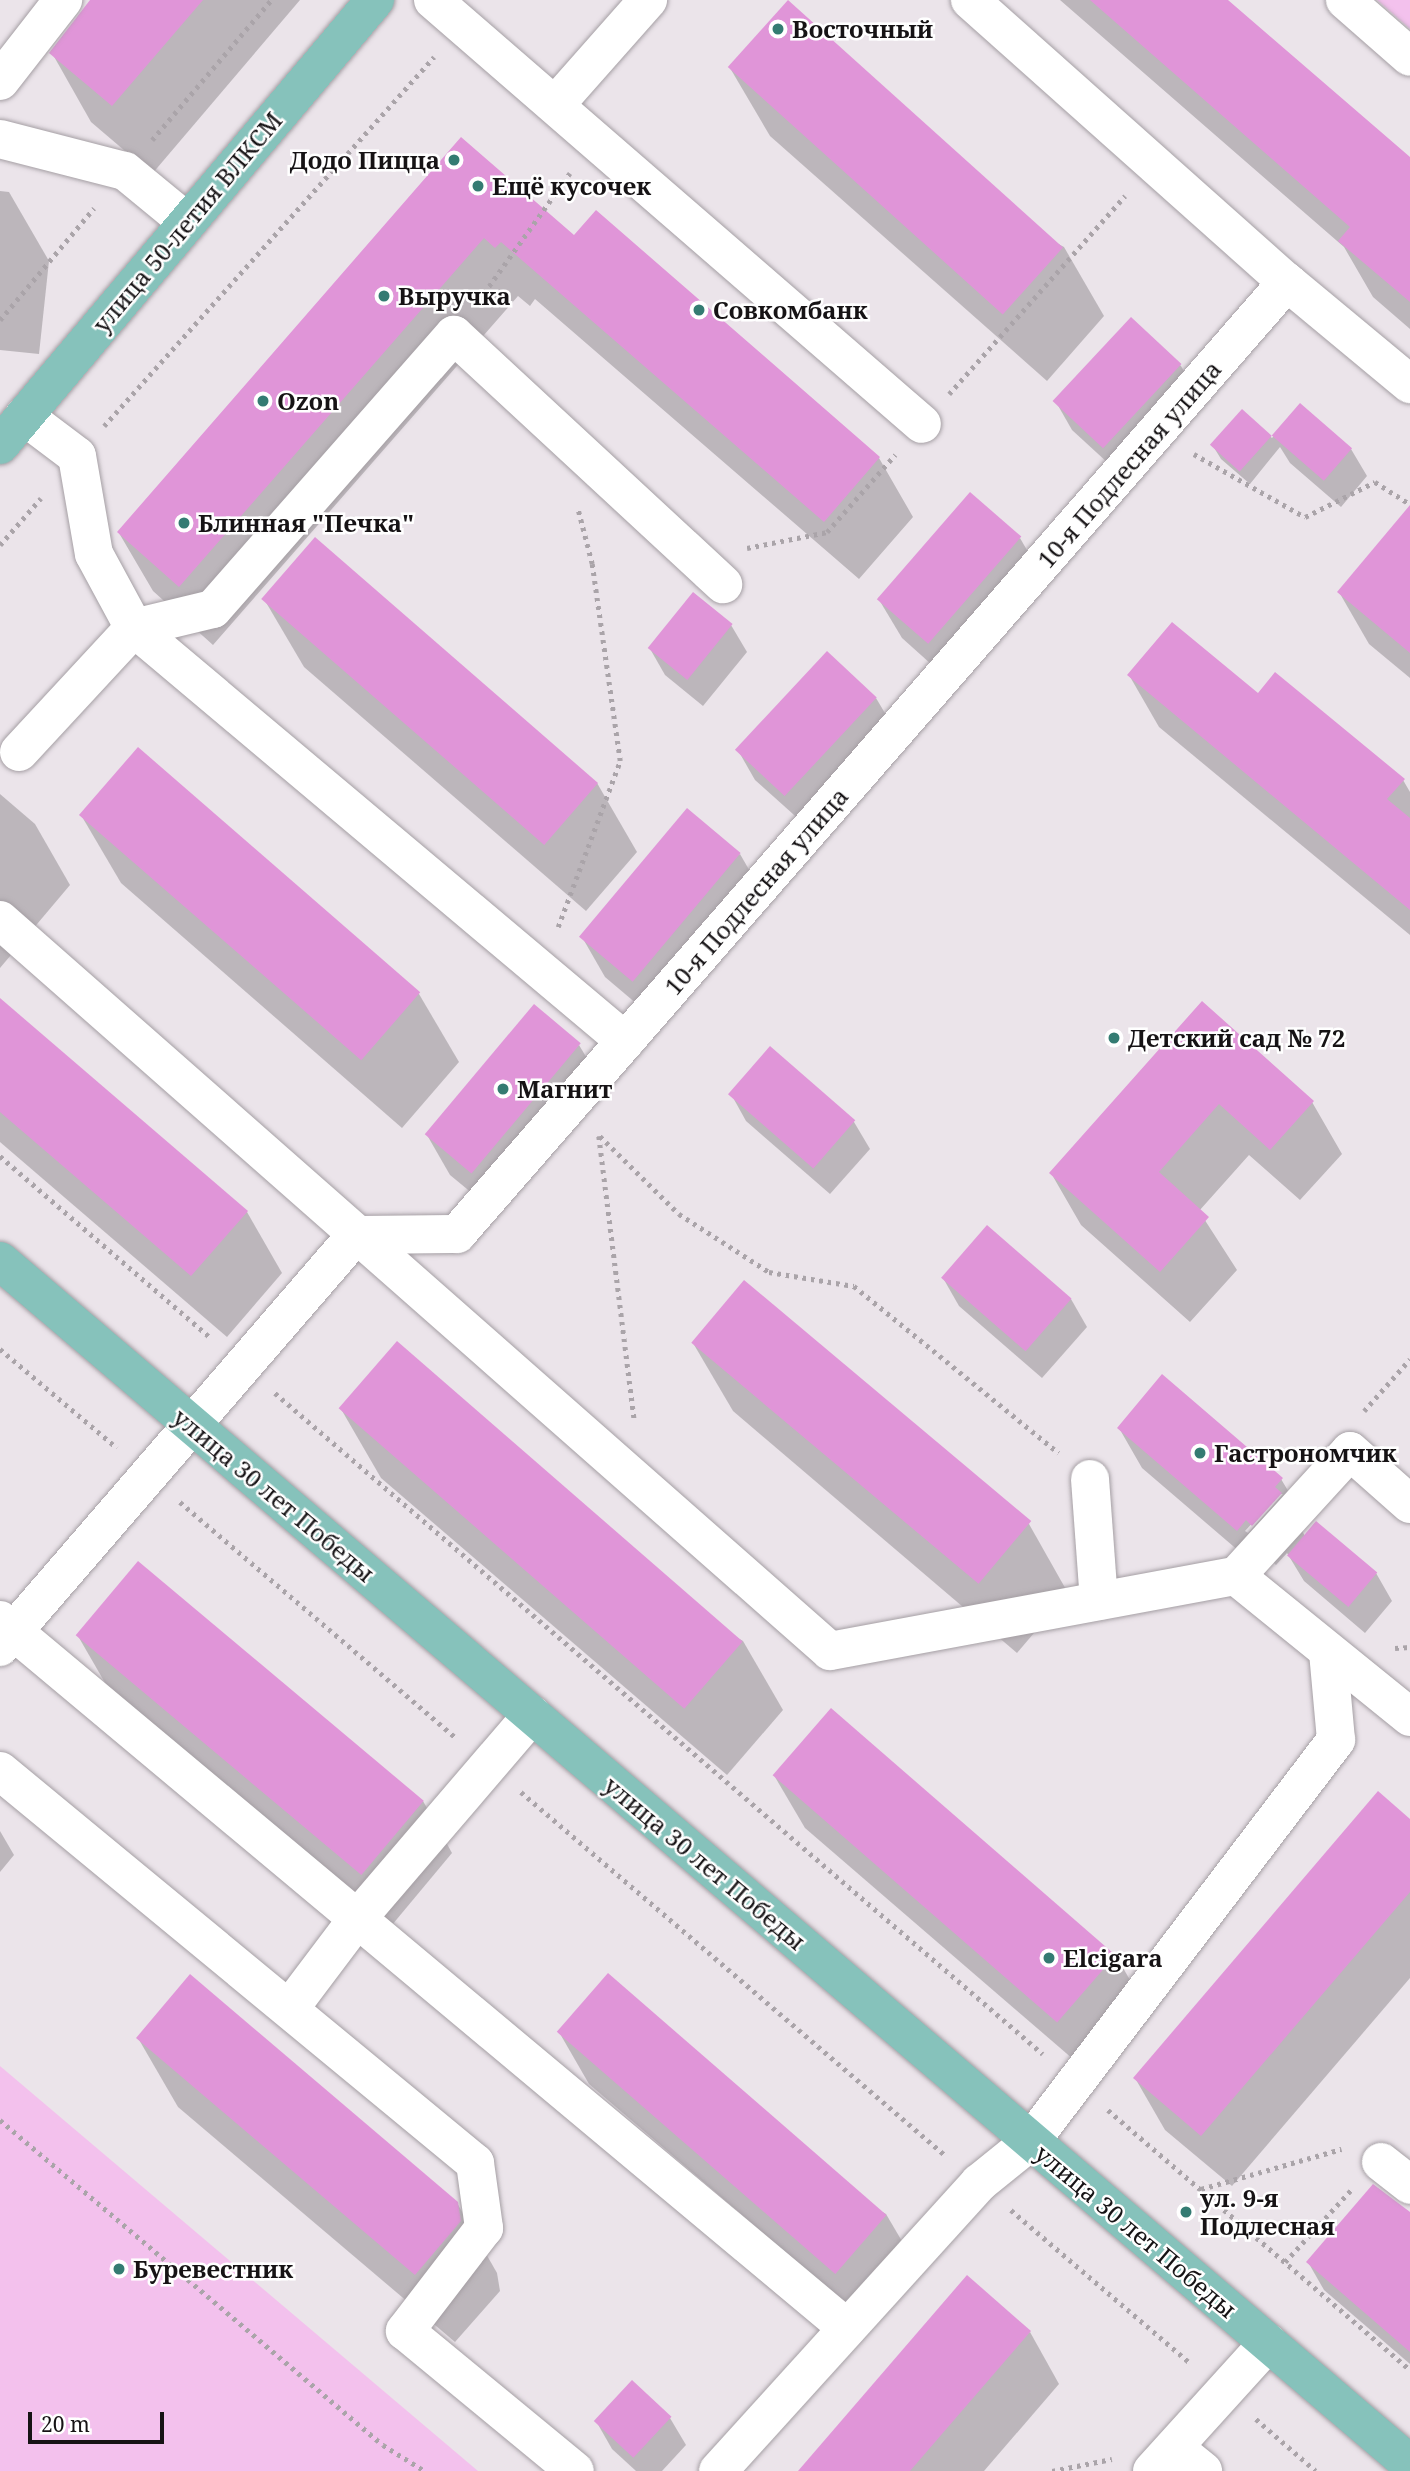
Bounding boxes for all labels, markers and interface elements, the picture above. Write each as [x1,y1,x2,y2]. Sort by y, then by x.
place label: Восточный [792,15,933,43]
marker: Восточный [770,21,786,37]
street label: улица 50-летия ВЛКСМ [86,106,288,338]
place label: Додо Пицца [290,146,440,174]
marker: Додо Пицца [446,152,462,168]
place label: Ещё кусочек [492,172,651,200]
marker: Ещё кусочек [470,178,486,194]
place label: Выручка [398,282,511,310]
marker: Выручка [376,288,392,304]
place label: Совкомбанк [713,296,868,324]
marker: Совкомбанк [691,302,707,318]
street label: 10-я Подлесная улица [1031,355,1227,573]
place label: Ozon [277,387,339,415]
marker: Ozon [255,393,271,409]
place label: Блинная "Печка" [198,509,414,537]
marker: Блинная "Печка" [176,515,192,531]
street label: 10-я Подлесная улица [658,782,854,1000]
place label: Детский сад № 72 [1128,1024,1345,1052]
marker: Детский сад № 72 [1106,1030,1122,1046]
place label: Магнит [517,1075,612,1103]
marker: Магнит [495,1081,511,1097]
street label: улица 30 лет Победы [167,1402,381,1588]
place label: Гастрономчик [1214,1439,1397,1467]
marker: Гастрономчик [1192,1445,1208,1461]
street label: улица 30 лет Победы [598,1770,812,1956]
place label: Elcigara [1063,1944,1163,1972]
marker: Elcigara [1041,1950,1057,1966]
street label: улица 30 лет Победы [1029,2138,1243,2324]
place label: ул. 9-я Подлесная [1200,2184,1335,2240]
marker: ул. 9-я Подлесная [1178,2204,1194,2220]
place label: Буревестник [133,2255,293,2283]
marker: Буревестник [111,2261,127,2277]
scale bar [32,2398,168,2442]
text: 20 m [41,2410,90,2438]

